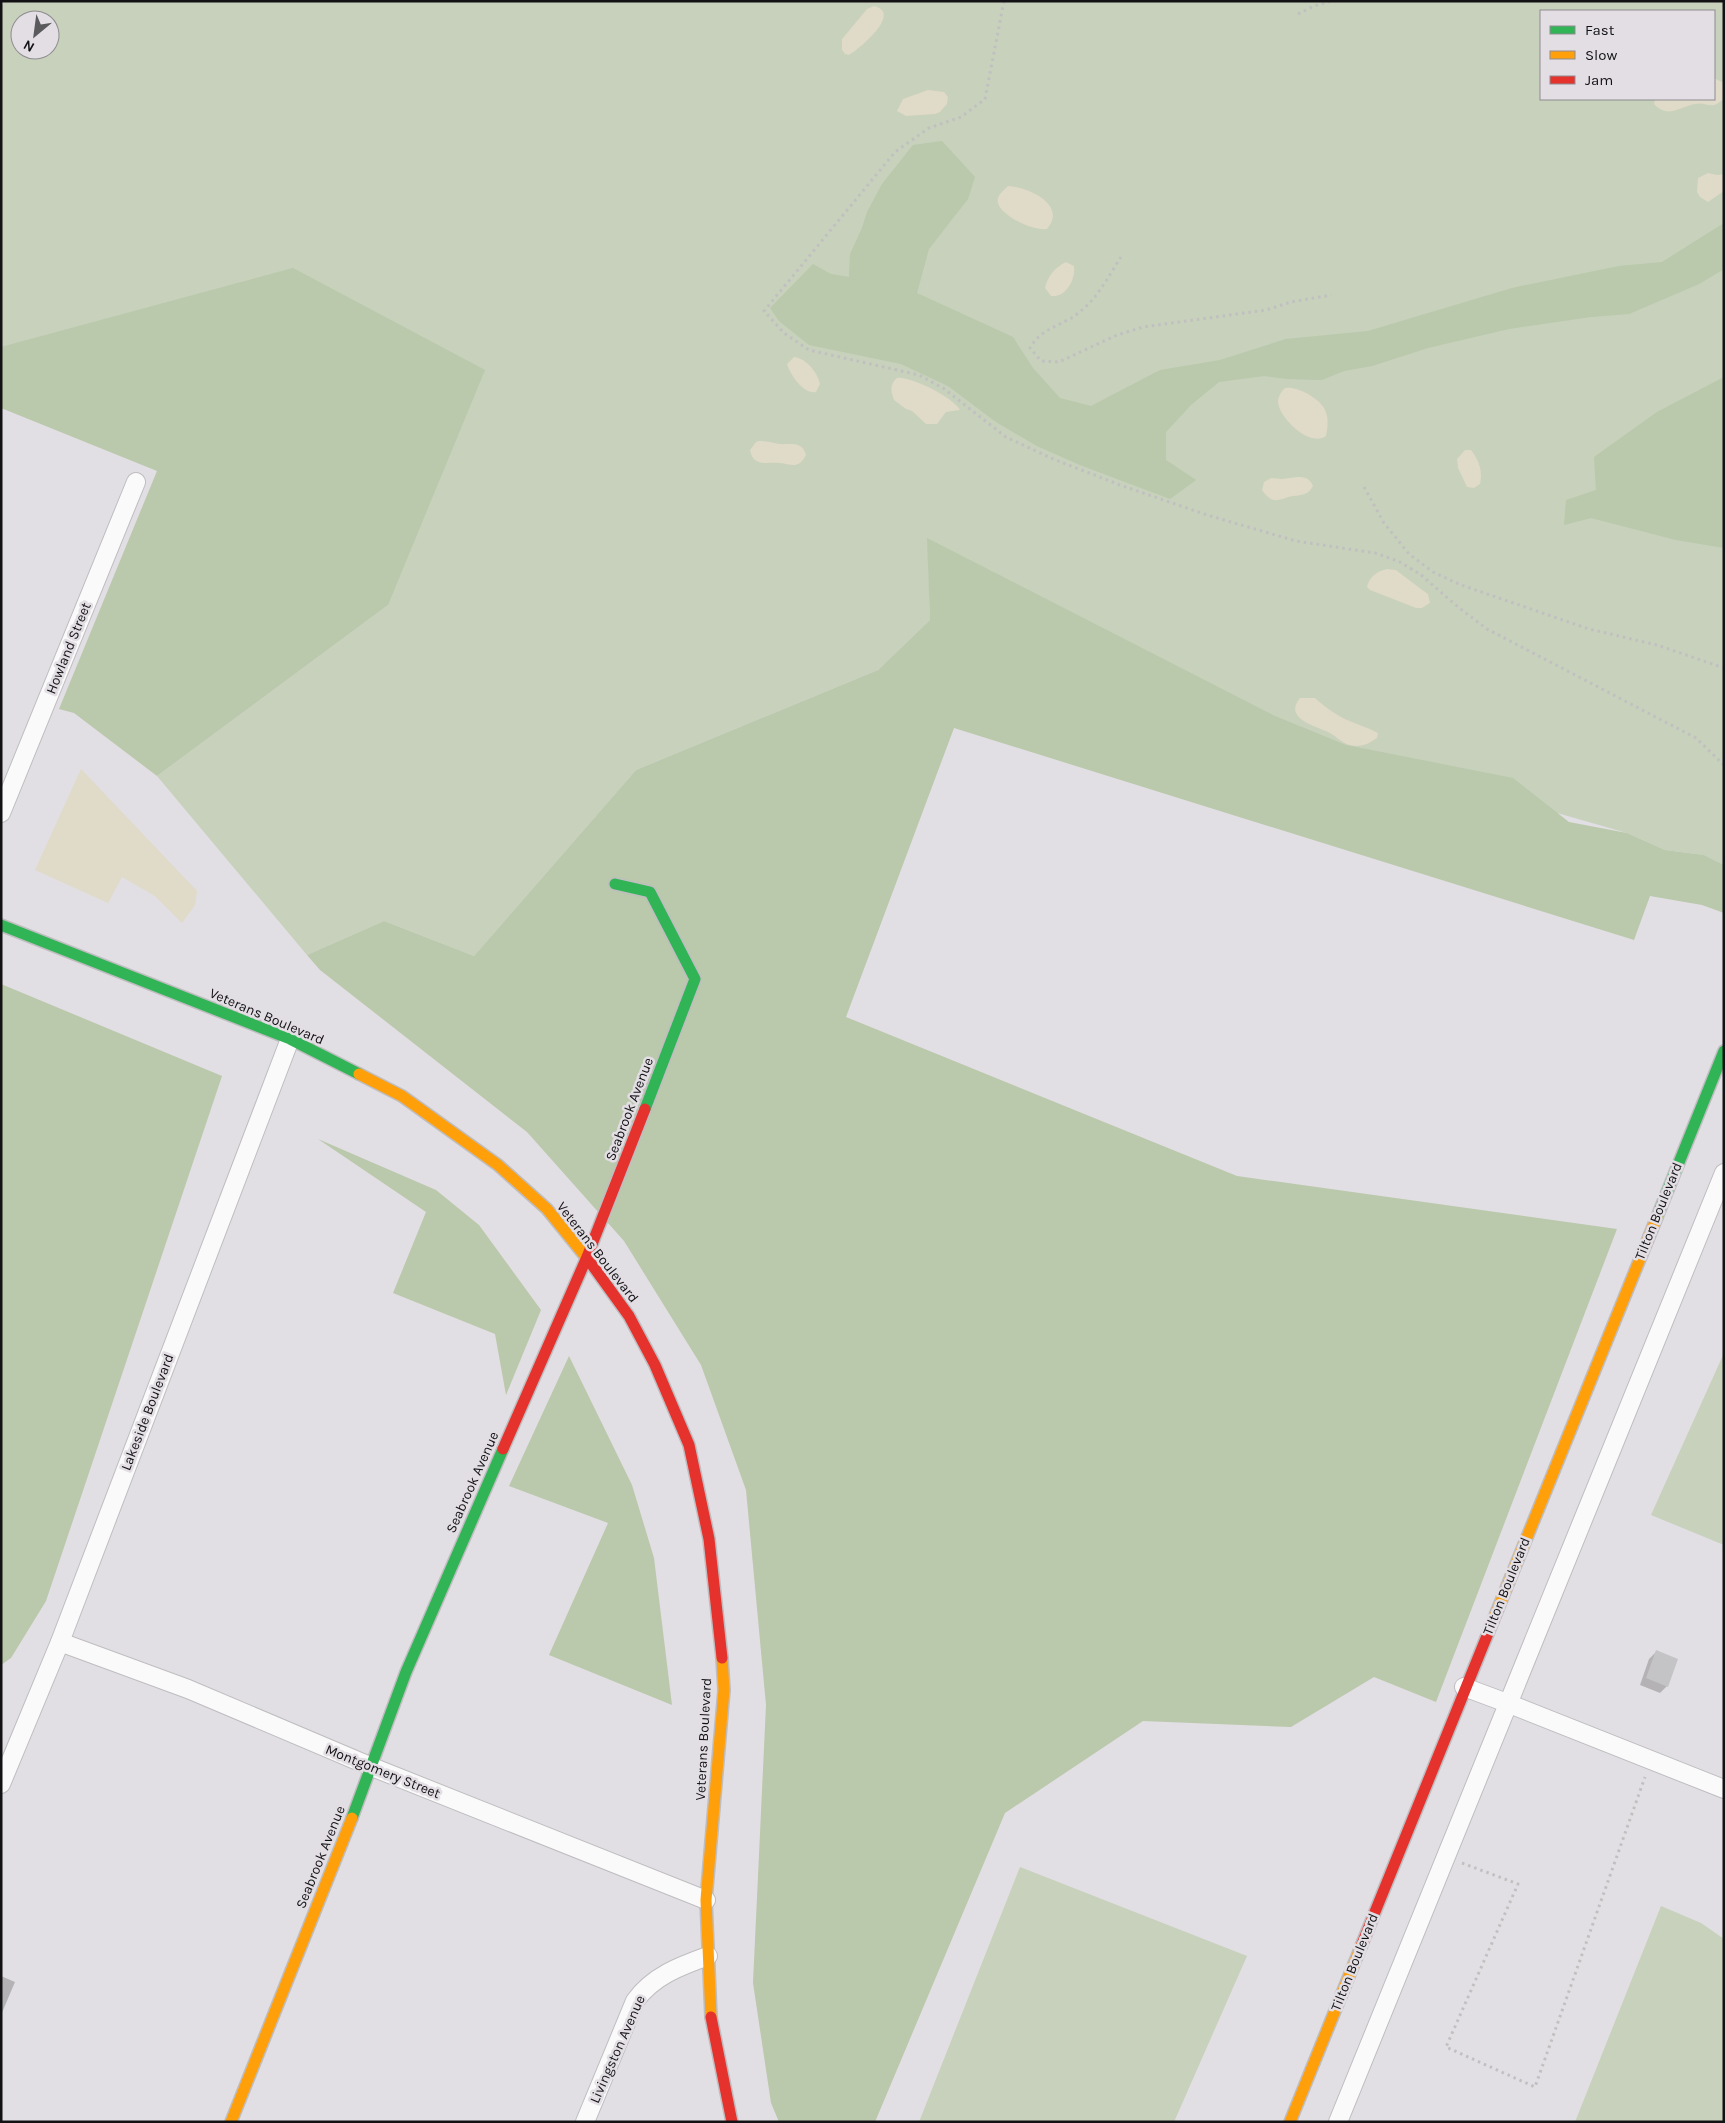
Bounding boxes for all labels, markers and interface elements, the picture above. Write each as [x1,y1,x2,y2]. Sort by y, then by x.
north arrow [10,10,60,60]
legend [1540,10,1715,100]
text: Fast [1585,21,1615,39]
text: N [20,36,37,56]
text: Slow [1585,46,1617,64]
text: Jam [1585,71,1613,89]
street label: Howland Street [42,600,95,696]
street label: Veterans Boulevard [207,985,327,1048]
street label: Seabrook Avenue [602,1055,657,1163]
street label: Tilton Boulevard [1631,1160,1686,1263]
street label: Veterans Boulevard [553,1199,642,1306]
street label: Lakeside Boulevard [117,1351,178,1473]
street label: Seabrook Avenue [442,1429,502,1536]
street label: Tilton Boulevard [1479,1535,1534,1638]
street label: Veterans Boulevard [692,1677,715,1801]
street label: Montgomery Street [323,1741,443,1802]
street label: Seabrook Avenue [292,1803,349,1911]
street label: Tilton Boulevard [1327,1911,1382,2014]
street label: Livingston Avenue [586,1993,649,2106]

